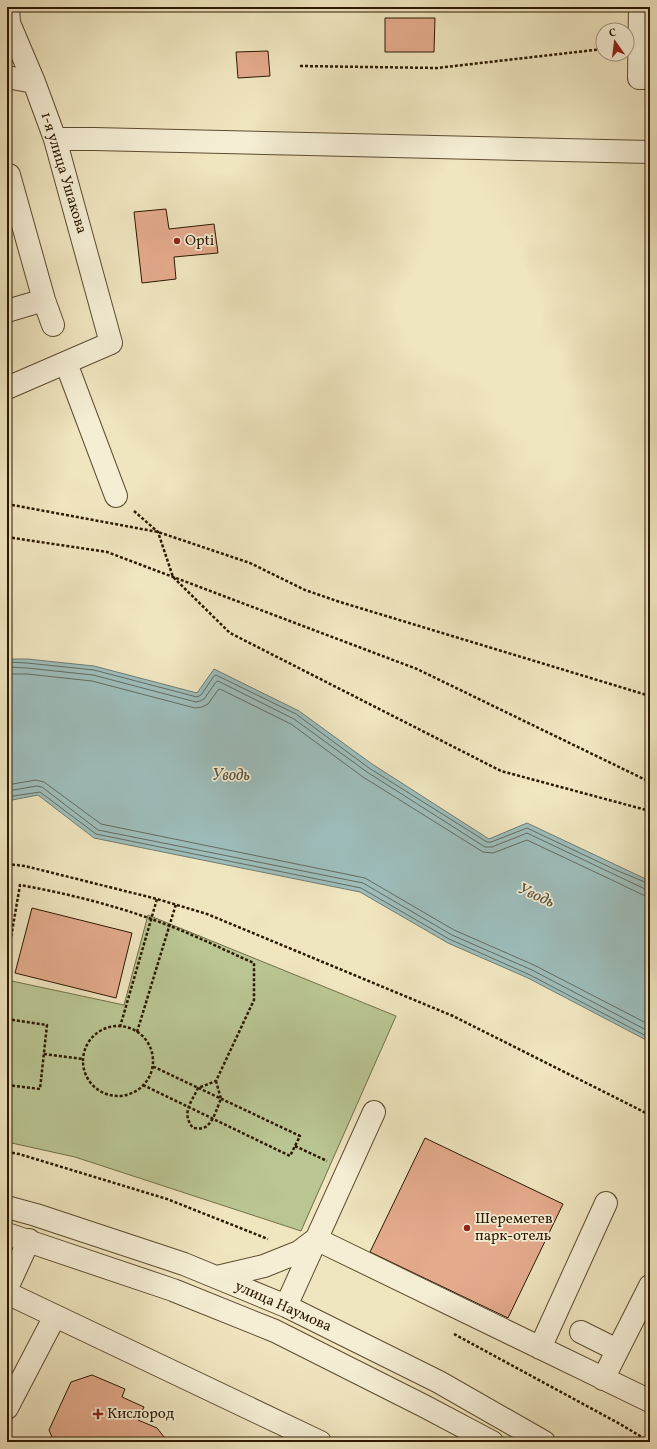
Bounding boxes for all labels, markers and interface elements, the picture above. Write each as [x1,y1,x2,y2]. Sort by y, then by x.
north arrow [595,22,635,62]
text: С [608,26,618,42]
street label: 1-я улица Ушакова [35,110,91,236]
place label: Opti [185,231,214,252]
marker: Opti [172,236,182,246]
water label: Уводь [212,765,250,787]
water label: Уводь [514,878,558,914]
place label: Шереметев парк-отель [475,1209,553,1247]
marker: Шереметев парк-отель [462,1223,472,1233]
street label: улица Наумова [231,1276,335,1338]
place label: Кислород [107,1404,175,1425]
marker: Кислород [92,1408,104,1420]

